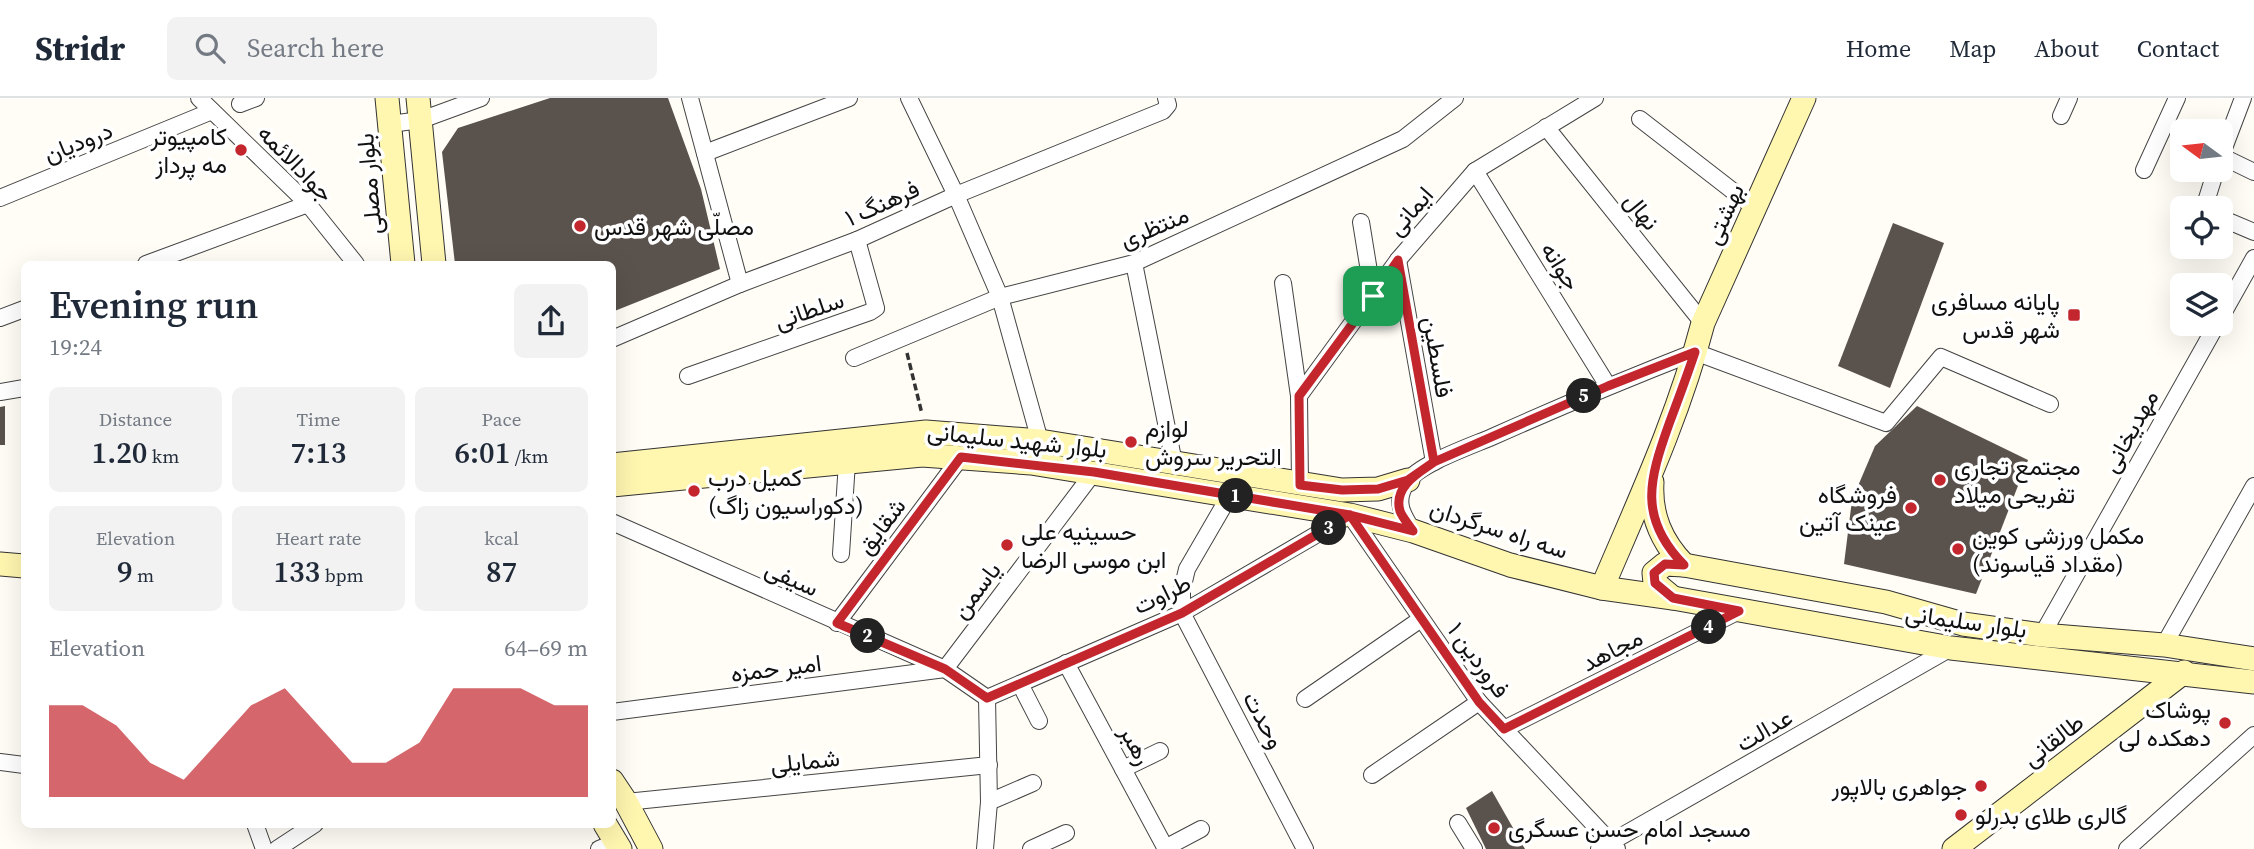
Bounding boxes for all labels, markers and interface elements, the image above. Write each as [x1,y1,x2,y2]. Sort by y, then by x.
search box [167,17,657,80]
text: Stridr [35,26,125,71]
icon: search [191,29,229,67]
text: Search here [247,30,384,66]
text: Home [1846,32,1911,65]
text: Map [1949,32,1996,65]
text: About [2034,32,2099,65]
text: Contact [2137,32,2219,65]
street label: درودیان [39,113,117,171]
street label: جوادالائمه [251,117,341,209]
north arrow [2170,119,2233,182]
map controls [2170,119,2233,336]
place label: کامپیوتر مه پرداز [149,120,227,181]
street label: بلوار مصلی [348,132,390,236]
marker: کامپیوتر مه پرداز [233,142,249,158]
street label: فرهنگ ۱ [840,172,924,234]
street label: بهشتی [1696,178,1752,250]
street label: ایمانی [1379,179,1441,243]
street label: نهال [1616,185,1668,237]
button: locate [2170,196,2233,259]
street label: منتظری [1114,198,1194,256]
place label: مصلّی شهر قدس [594,210,754,243]
marker: مصلّی شهر قدس [572,218,588,234]
street label: جوانه [1533,235,1589,297]
pin [1343,266,1403,326]
button: layers [2170,273,2233,336]
icon: arrive [1354,277,1392,315]
text: Evening run [49,279,258,331]
street label: سلطانی [770,283,848,337]
button: share [514,284,588,358]
place label: پایانه مسافری شهر قدس [1931,285,2060,346]
marker: پایانه مسافری شهر قدس [2066,307,2082,323]
street label: فلسطین [1415,314,1461,400]
text: 19:24 [49,331,102,363]
pin: 5 [1566,378,1602,414]
text: 5 [1578,382,1589,408]
street label: مهدیخانی [2094,384,2166,478]
text: Distance [99,406,172,432]
text: Time [297,406,340,432]
text: Pace [482,406,521,432]
place label: لوازم التحریر سروش [1145,412,1282,473]
street label: بلوار شهید سلیمانی [926,414,1108,466]
text: 1.20 [92,432,147,473]
text: 7:13 [291,432,346,473]
text: 6:01 [454,432,510,473]
marker: لوازم التحریر سروش [1123,434,1139,450]
text: km [147,443,179,469]
text: /km [510,443,549,469]
place label: مجتمع تجاری تفریحی میلاد [1954,450,2081,511]
place label: کمیل درب (دکوراسیون زاگ) [708,461,864,522]
marker: مجتمع تجاری تفریحی میلاد [1932,472,1948,488]
pin: 1 [1218,478,1254,514]
place label: فروشگاه عینک آتین [1799,478,1897,539]
text: 1 [1230,482,1241,508]
marker: کمیل درب (دکوراسیون زاگ) [686,483,702,499]
street label: شقایق [849,491,913,561]
street label: سه راه سرگردان [1426,491,1572,567]
marker: فروشگاه عینک آتین [1903,500,1919,516]
pin: 3 [1312,510,1346,546]
text: 3 [1323,514,1334,540]
place label: حسینیه علی ابن موسی الرضا [1021,515,1166,576]
place label: مکمل ورزشی کوین (مقداد قیاسوند) [1972,519,2144,580]
text: Elevation [96,525,175,551]
text: Heart rate [275,525,362,551]
text: kcal [484,525,519,551]
marker: حسینیه علی ابن موسی الرضا [999,537,1015,553]
marker: مکمل ورزشی کوین (مقداد قیاسوند) [1950,541,1966,557]
text: 9 [117,551,133,592]
text: 133 [273,551,320,592]
text: 87 [486,551,517,592]
street label: سیفی [760,552,824,604]
street label: یاسمن [944,555,1008,625]
text: m [133,562,154,588]
text: bpm [320,562,364,588]
street label: طراوت [1128,566,1196,622]
street label: بلوار سلیمانی [1903,596,2029,646]
pin: 4 [1692,610,1726,644]
text: 4 [1703,613,1714,639]
street label: فروردین ۱ [1440,615,1518,705]
pin: 2 [850,618,886,654]
street label: مجاهد [1576,621,1648,679]
text: 2 [862,622,873,648]
text: Elevation [49,632,145,664]
text: 64–69 m [504,632,588,664]
street label: امیر حمزه [729,646,823,690]
street label: وحدت [1235,686,1293,754]
place label: پوشاک دهکده لی [2119,693,2211,754]
street label: عدالت [1730,701,1798,759]
street label: طالقانی [2015,706,2091,774]
marker: پوشاک دهکده لی [2217,715,2233,731]
street label: رهبر [1111,718,1160,771]
street label: شمایلی [769,741,841,781]
place label: جواهری بالاپور [1831,770,1967,803]
marker: جواهری بالاپور [1973,778,1989,794]
place label: گالری طلای بدرلو [1975,799,2127,832]
marker: گالری طلای بدرلو [1953,807,1969,823]
place label: مسجد امام حسن عسگری [1508,812,1751,845]
marker: مسجد امام حسن عسگری [1486,820,1502,836]

